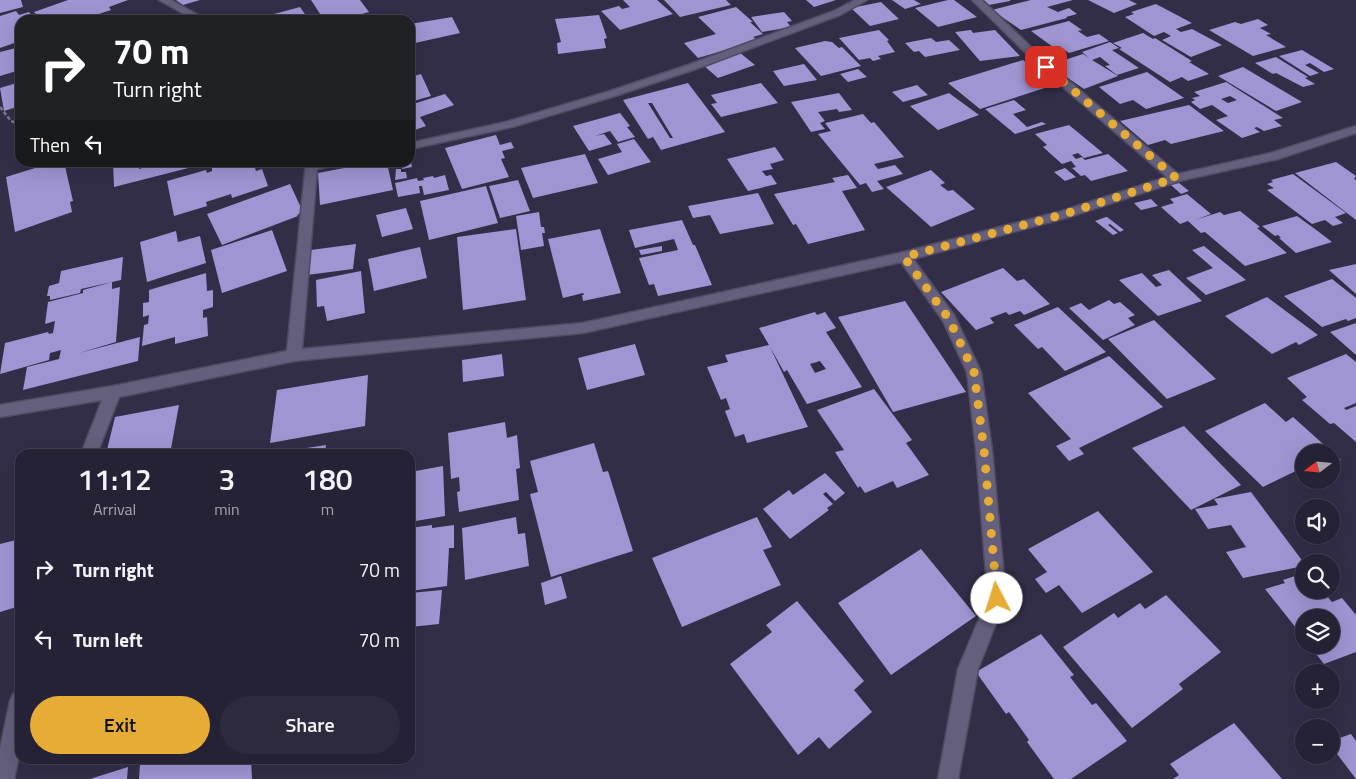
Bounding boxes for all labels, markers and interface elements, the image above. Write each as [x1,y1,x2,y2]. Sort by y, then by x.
text: 70 m [113,24,189,78]
icon: right [30,35,95,100]
pin [1025,46,1067,88]
icon: arrive [1032,53,1060,81]
text: Turn right [113,72,202,106]
text: Then [30,130,70,159]
icon: left [80,130,108,158]
north arrow [1295,444,1340,489]
map controls [1295,444,1340,764]
text: 11:12 [77,456,152,502]
text: 3 [219,456,235,502]
text: 180 [302,456,353,502]
text: Arrival [93,497,136,521]
text: min [214,497,240,521]
text: m [321,497,334,521]
button: sound [1295,499,1340,544]
button: search [1295,554,1340,599]
icon: right [30,555,58,583]
text: Turn right [73,555,154,584]
text: 70 m [359,555,400,584]
position arrow [970,571,1022,623]
button: layers [1295,609,1340,654]
icon: left [30,625,58,653]
text: Turn left [73,625,143,654]
text: 70 m [359,625,400,654]
button: + [1295,664,1340,709]
button: Exit [30,696,210,754]
button: Share [220,696,400,754]
button: − [1295,719,1340,764]

